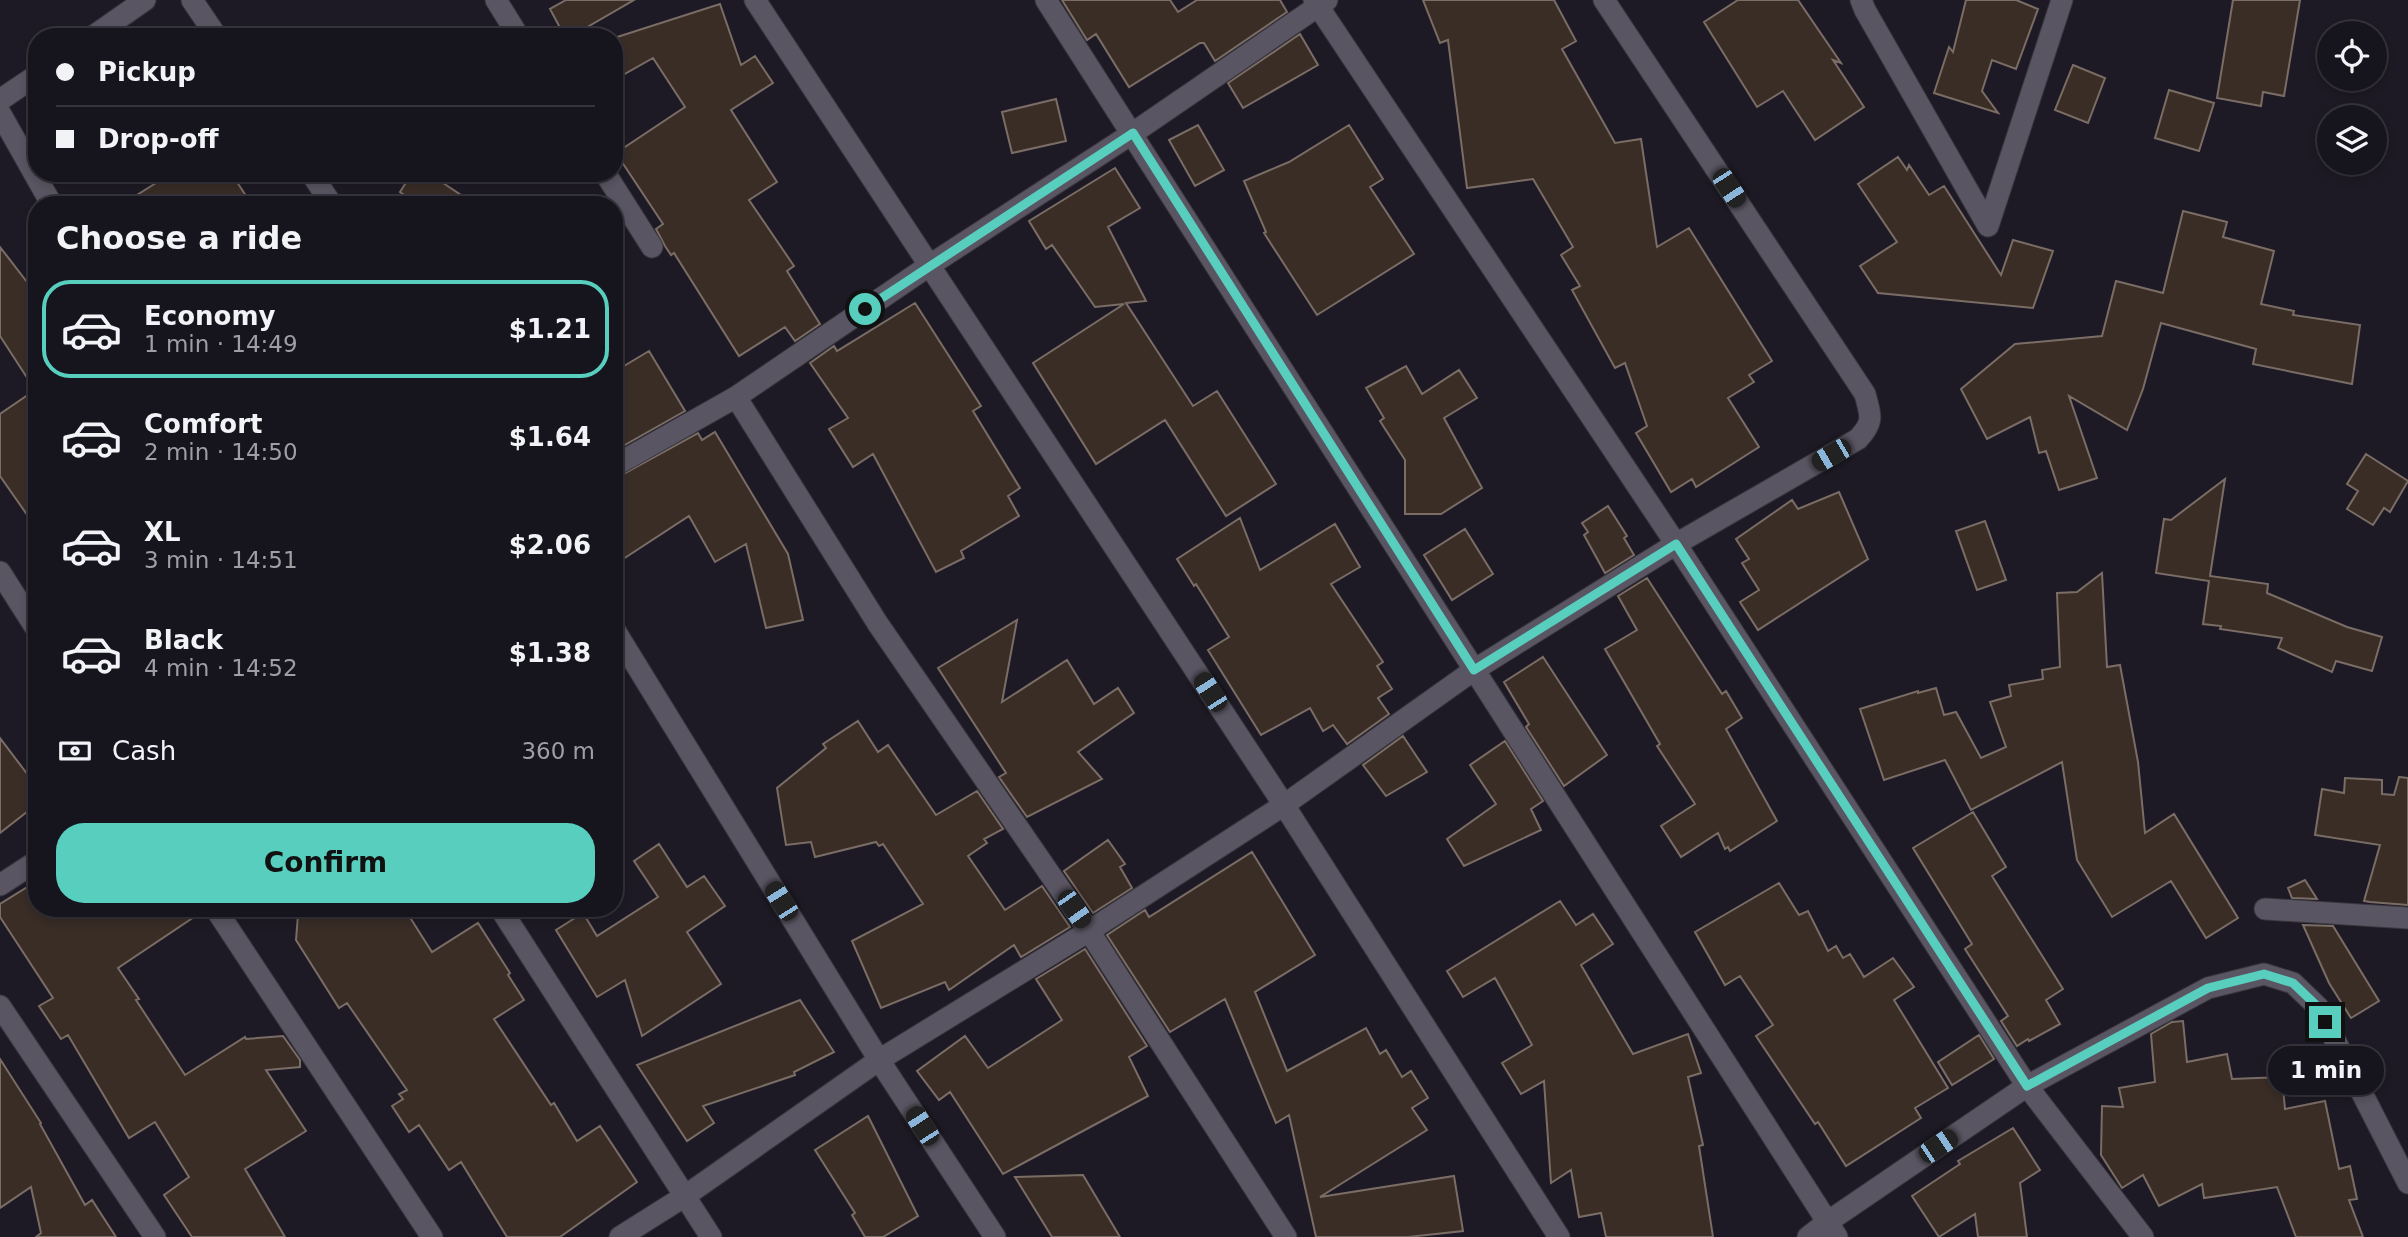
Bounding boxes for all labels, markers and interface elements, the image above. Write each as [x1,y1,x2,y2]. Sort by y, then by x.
map controls [2317,21,2387,175]
button: locate [2317,21,2387,91]
text: Pickup [98,57,196,87]
button: layers [2317,105,2387,175]
text: Drop-off [98,124,219,154]
car [1709,165,1750,211]
text: Choose a ride [56,219,302,257]
route start [849,293,881,325]
icon: car [60,298,123,361]
text: Economy [144,301,275,331]
text: $1.21 [509,314,591,344]
text: 1 min · 14:49 [144,331,298,357]
icon: car [60,406,123,469]
text: Comfort [144,409,262,439]
text: $1.64 [509,422,591,452]
car [1808,435,1855,475]
text: 2 min · 14:50 [144,439,298,465]
icon: car [60,514,123,577]
text: XL [144,517,181,547]
text: $2.06 [509,530,591,560]
text: 3 min · 14:51 [144,547,298,573]
icon: car [60,622,123,685]
text: Black [144,625,223,655]
text: $1.38 [509,638,591,668]
text: 4 min · 14:52 [144,655,298,681]
car [1190,669,1231,715]
icon: cash [56,732,94,770]
text: Cash [112,736,176,766]
text: 360 m [521,738,595,764]
button: Confirm [56,823,595,903]
car [761,878,802,924]
car [1054,886,1095,932]
route end [2309,1006,2341,1038]
callout: 1 min [2267,1046,2383,1096]
text: 1 min [2290,1057,2362,1083]
car [902,1103,943,1149]
car [1915,1126,1962,1166]

